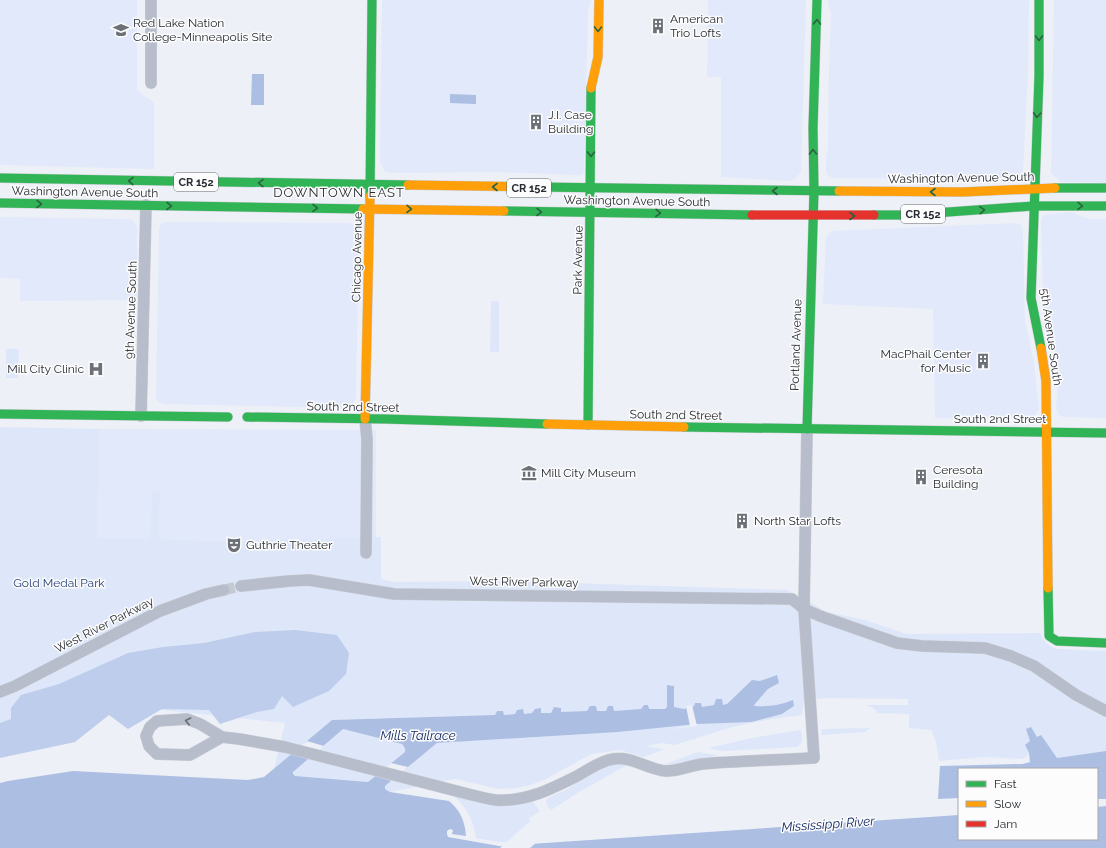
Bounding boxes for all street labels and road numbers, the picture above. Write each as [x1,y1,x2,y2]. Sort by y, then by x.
street label: Washington Avenue South [888,170,1034,186]
road number: CR 152 [174,173,218,191]
road number: CR 152 [507,179,551,197]
street label: Washington Avenue South [12,184,158,200]
street label: Washington Avenue South [564,193,710,209]
road number: CR 152 [901,205,945,223]
street label: Chicago Avenue [349,212,365,302]
street label: Park Avenue [570,225,586,295]
street label: 9th Avenue South [122,261,140,359]
street label: 5th Avenue South [1037,288,1065,386]
street label: Portland Avenue [787,299,805,391]
street label: South 2nd Street [307,399,399,415]
street label: South 2nd Street [630,407,722,423]
street label: South 2nd Street [954,412,1046,426]
street label: West River Parkway [469,574,579,590]
street label: West River Parkway [52,594,156,656]

